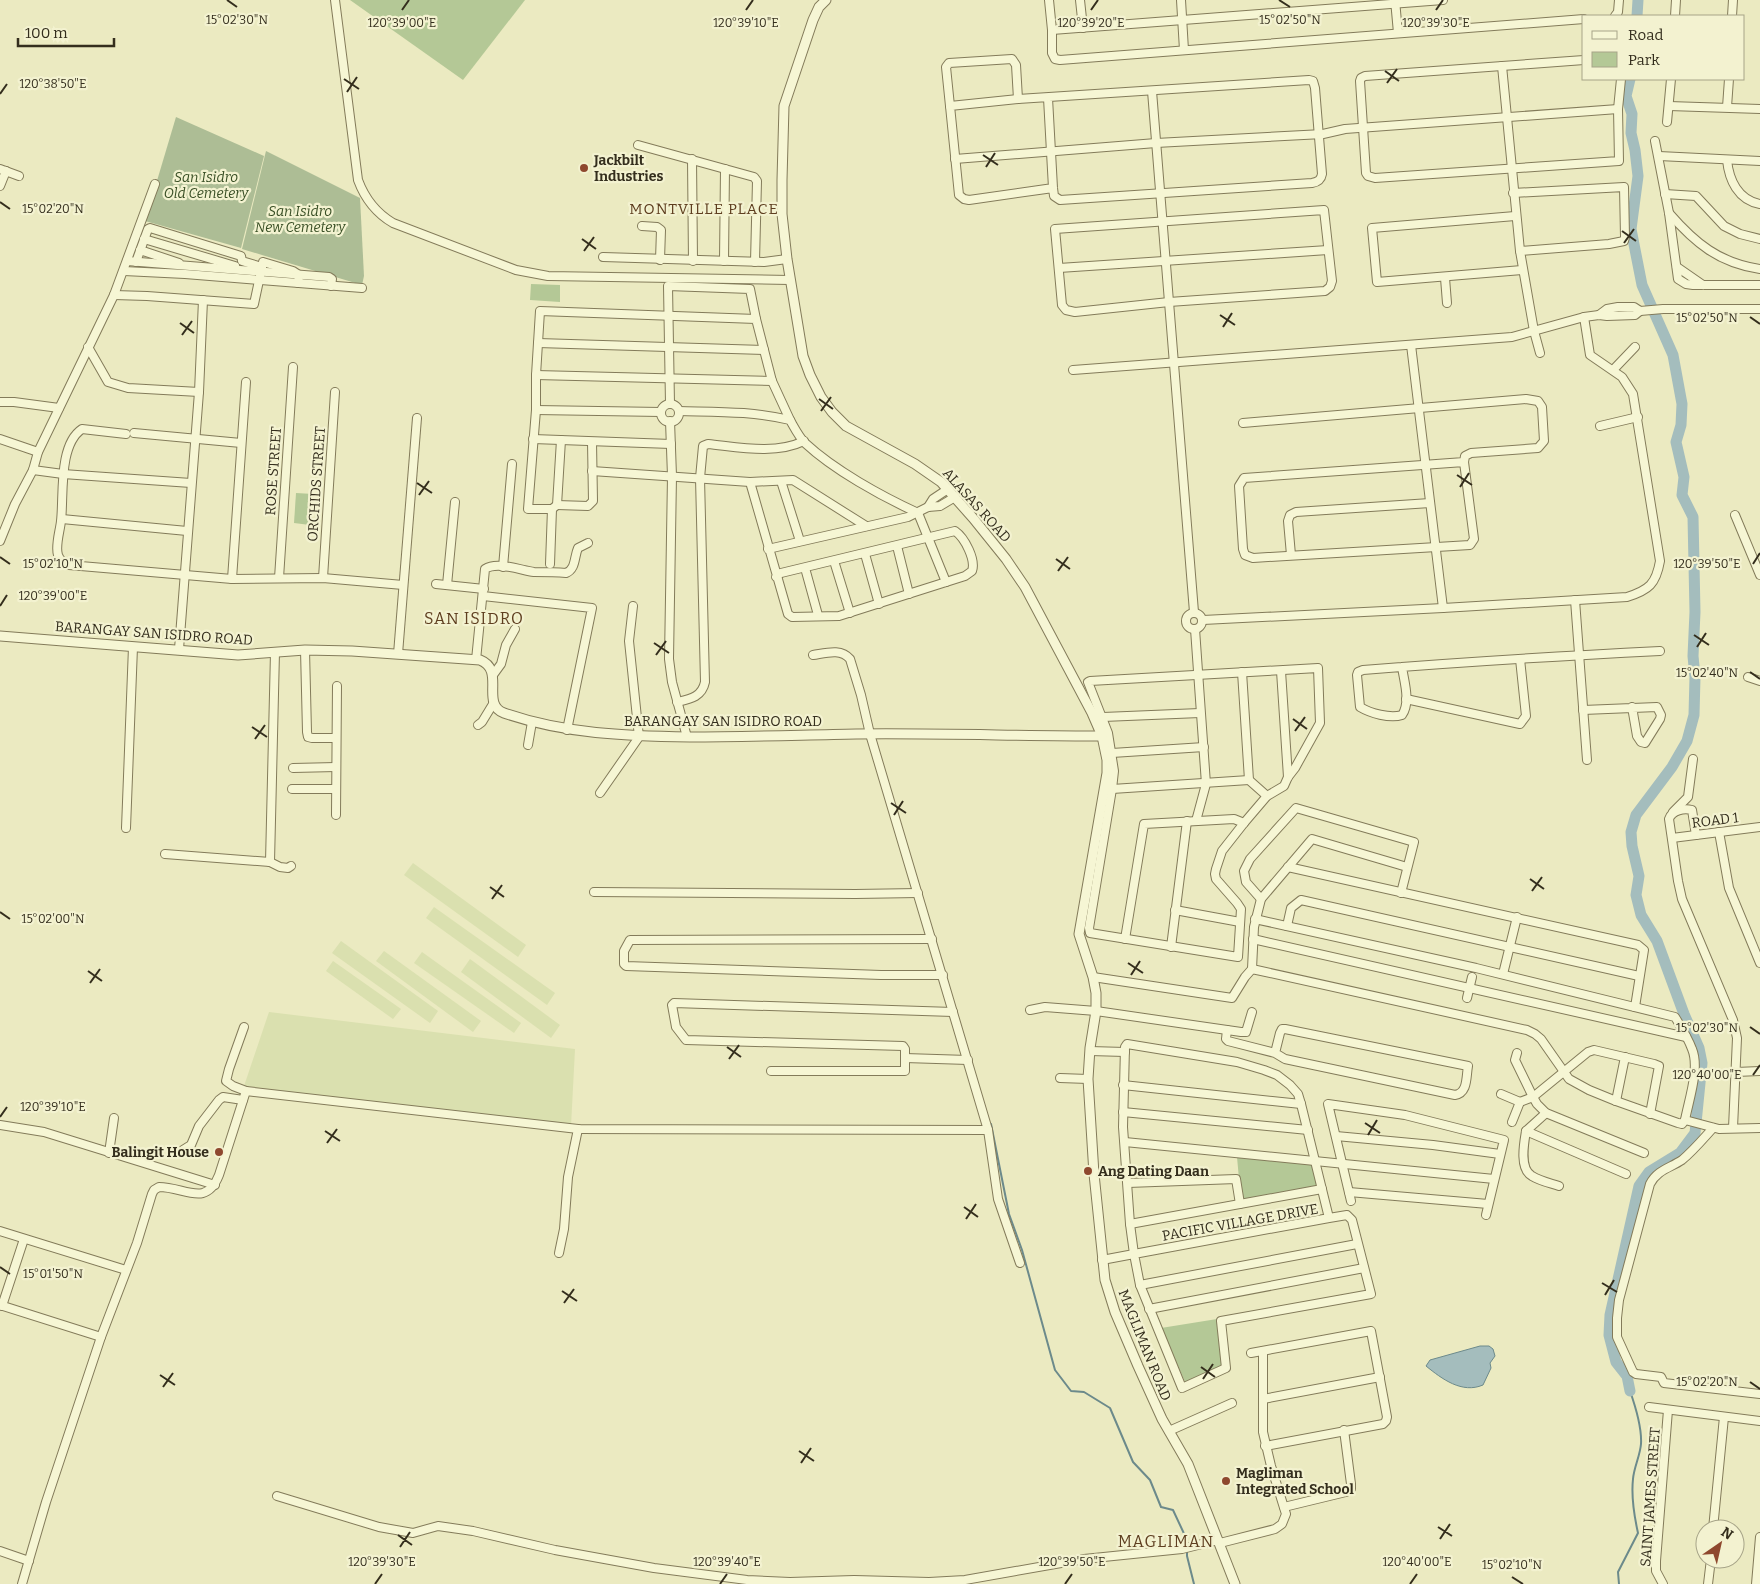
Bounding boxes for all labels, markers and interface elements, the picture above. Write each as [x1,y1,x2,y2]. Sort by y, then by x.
text: 15°02'30"N [206,13,269,27]
text: 15°02'50"N [1259,13,1321,27]
scale bar [18,15,114,47]
legend [1582,15,1745,80]
text: 120°39'00"E [368,16,436,30]
text: 120°39'10"E [713,16,779,30]
text: 120°39'20"E [1057,16,1125,30]
text: 120°39'30"E [1402,16,1470,30]
text: 100 m [25,24,68,42]
text: Road [1628,26,1663,44]
text: Park [1628,51,1660,69]
text: 120°38'50"E [20,77,86,91]
place label: Jackbilt Industries [593,152,663,185]
marker: Jackbilt Industries [578,162,590,174]
park label: San Isidro Old Cemetery [164,169,249,202]
district label: MONTVILLE PLACE [629,200,779,218]
text: 15°02'20"N [22,202,84,216]
park label: San Isidro New Cemetery [255,203,346,236]
text: 15°02'50"N [1676,311,1738,325]
street label: ROSE STREET [262,426,285,516]
street label: ORCHIDS STREET [304,426,329,542]
street label: ALASAS ROAD [939,465,1014,546]
text: 15°02'10"N [23,557,84,571]
text: 120°39'50"E [1673,557,1741,571]
text: 120°39'00"E [19,589,87,603]
district label: SAN ISIDRO [424,609,524,628]
street label: BARANGAY SAN ISIDRO ROAD [54,618,253,649]
text: 15°02'40"N [1676,666,1739,680]
street label: BARANGAY SAN ISIDRO ROAD [624,713,822,730]
street label: ROAD 1 [1691,809,1740,832]
text: 15°02'00"N [22,912,85,926]
text: 15°02'30"N [1676,1021,1739,1035]
text: 120°40'00"E [1672,1068,1742,1082]
text: 120°39'10"E [20,1100,86,1114]
place label: Balingit House [112,1144,209,1161]
marker: Balingit House [213,1146,225,1158]
place label: Ang Dating Daan [1098,1163,1209,1180]
marker: Ang Dating Daan [1082,1165,1094,1177]
street label: PACIFIC VILLAGE DRIVE [1161,1200,1319,1245]
text: 15°01'50"N [23,1267,83,1281]
street label: MAGLIMAN ROAD [1114,1287,1175,1403]
text: 15°02'20"N [1676,1375,1738,1389]
street label: SAINT JAMES STREET [1637,1427,1664,1567]
place label: Magliman Integrated School [1236,1465,1354,1498]
marker: Magliman Integrated School [1220,1475,1232,1487]
north arrow [1695,1519,1745,1569]
text: N [1718,1524,1736,1544]
district label: MAGLIMAN [1118,1532,1214,1551]
text: 120°39'30"E [348,1555,416,1569]
text: 120°39'40"E [693,1555,761,1569]
text: 120°39'50"E [1038,1555,1106,1569]
text: 120°40'00"E [1382,1555,1452,1569]
text: 15°02'10"N [1482,1558,1543,1572]

